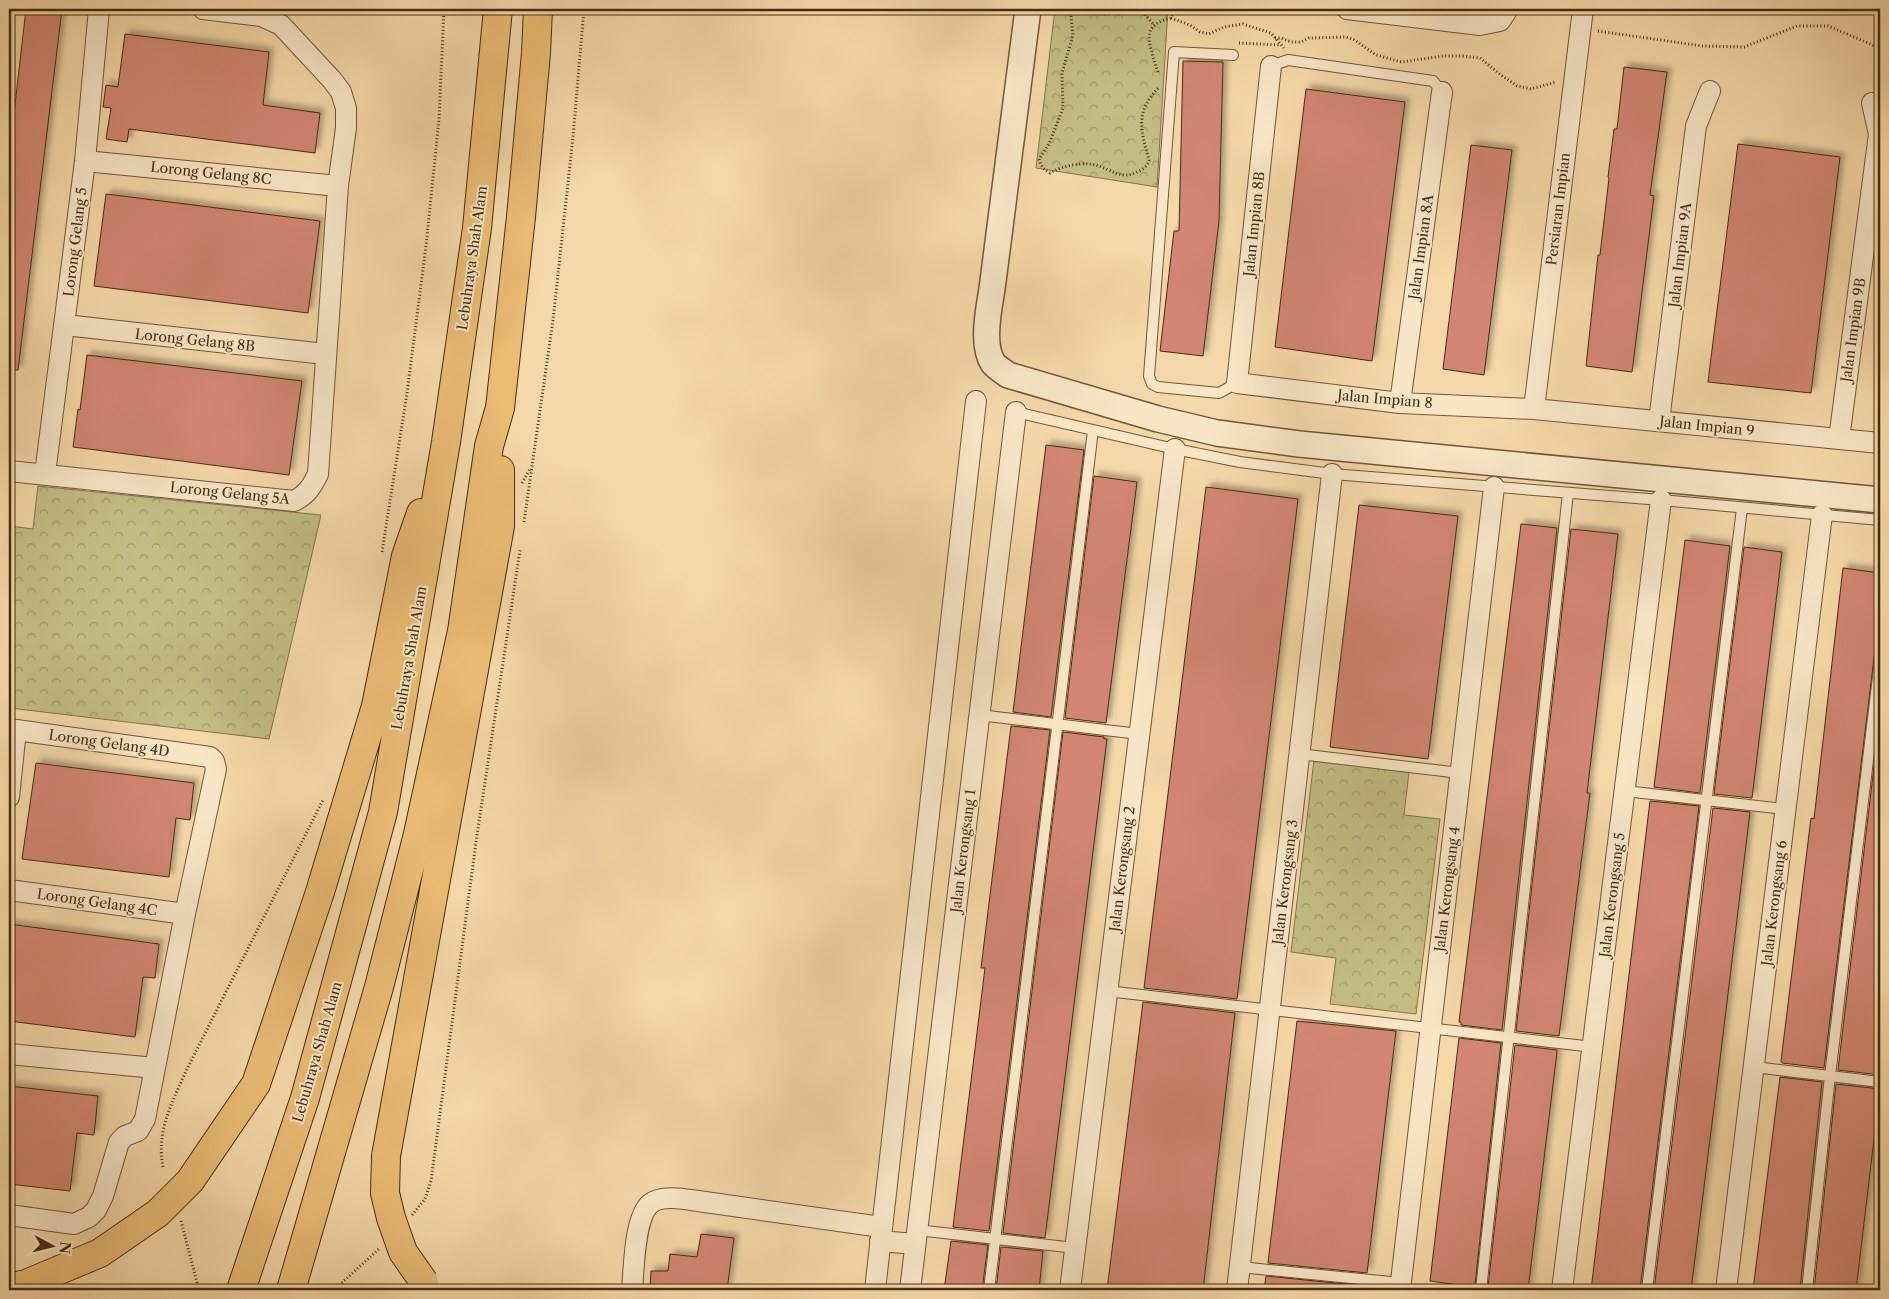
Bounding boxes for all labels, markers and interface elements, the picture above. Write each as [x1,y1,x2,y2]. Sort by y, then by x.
street label: Persiaran Impian [1542,151,1574,266]
street label: Lorong Gelang 8C [150,158,272,188]
street label: Jalan Impian 8B [1239,170,1268,279]
street label: Lebuhraya Shah Alam [453,185,491,331]
street label: Lorong Gelang 5 [59,186,91,298]
street label: Jalan Impian 8A [1404,193,1437,303]
street label: Jalan Impian 9A [1664,201,1695,310]
street label: Jalan Impian 9B [1836,276,1869,385]
street label: Lorong Gelang 8B [134,325,256,355]
street label: Jalan Impian 8 [1335,386,1433,412]
street label: Jalan Impian 9 [1657,412,1755,440]
street label: Lorong Gelang 5A [169,478,291,508]
street label: Lebuhraya Shah Alam [388,585,430,731]
street label: Lorong Gelang 4D [47,726,171,760]
street label: Jalan Kerongsang 1 [946,788,980,916]
street label: Jalan Kerongsang 2 [1105,805,1139,935]
street label: Jalan Kerongsang 3 [1268,818,1302,948]
street label: Jalan Kerongsang 4 [1430,825,1464,955]
street label: Jalan Kerongsang 5 [1595,831,1629,961]
street label: Jalan Kerongsang 6 [1757,839,1791,969]
street label: Lorong Gelang 4C [36,885,158,919]
street label: Lebuhraya Shah Alam [288,980,346,1124]
north arrow [28,1222,78,1272]
text: N [55,1240,75,1255]

